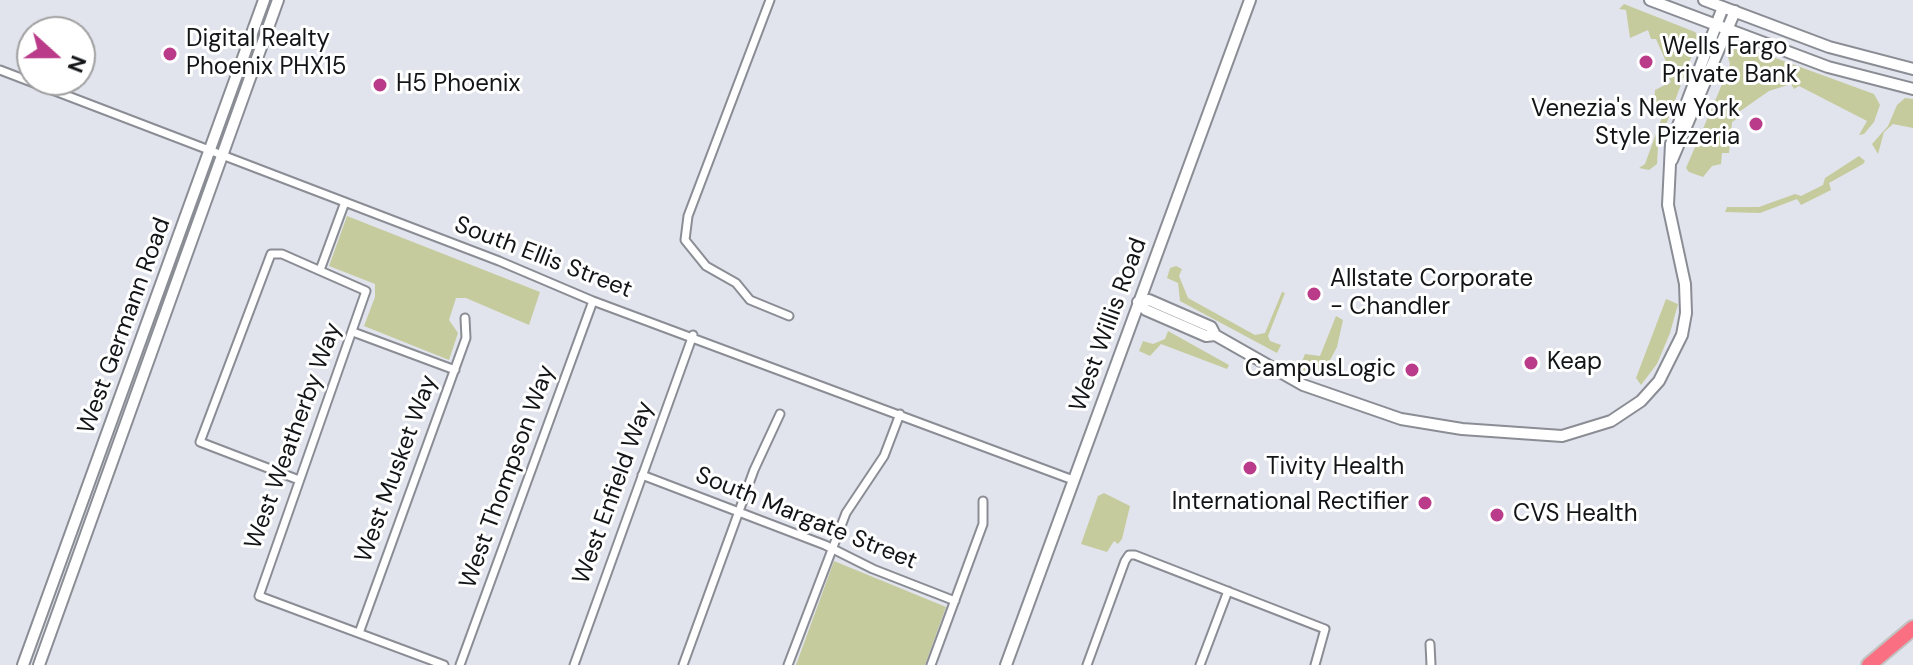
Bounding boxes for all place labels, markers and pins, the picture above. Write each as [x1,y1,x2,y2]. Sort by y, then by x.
place label: Digital Realty Phoenix PHX15 [186,26,346,82]
place label: Wells Fargo Private Bank [1662,34,1798,90]
marker: Digital Realty Phoenix PHX15 [161,45,179,63]
marker: Wells Fargo Private Bank [1637,53,1655,71]
place label: H5 Phoenix [396,71,520,99]
marker: H5 Phoenix [371,76,389,94]
place label: Venezia's New York Style Pizzeria [1531,96,1740,152]
marker: Venezia's New York Style Pizzeria [1747,115,1765,133]
place label: Allstate Corporate - Chandler [1330,266,1533,322]
marker: Allstate Corporate - Chandler [1305,285,1323,303]
place label: Keap [1547,349,1602,377]
marker: Keap [1522,354,1540,372]
place label: CampusLogic [1245,356,1396,384]
marker: CampusLogic [1403,361,1421,379]
place label: Tivity Health [1266,454,1404,482]
marker: Tivity Health [1241,459,1259,477]
place label: International Rectifier [1172,489,1409,517]
marker: International Rectifier [1416,494,1434,512]
place label: CVS Health [1513,501,1637,529]
marker: CVS Health [1488,506,1506,524]

